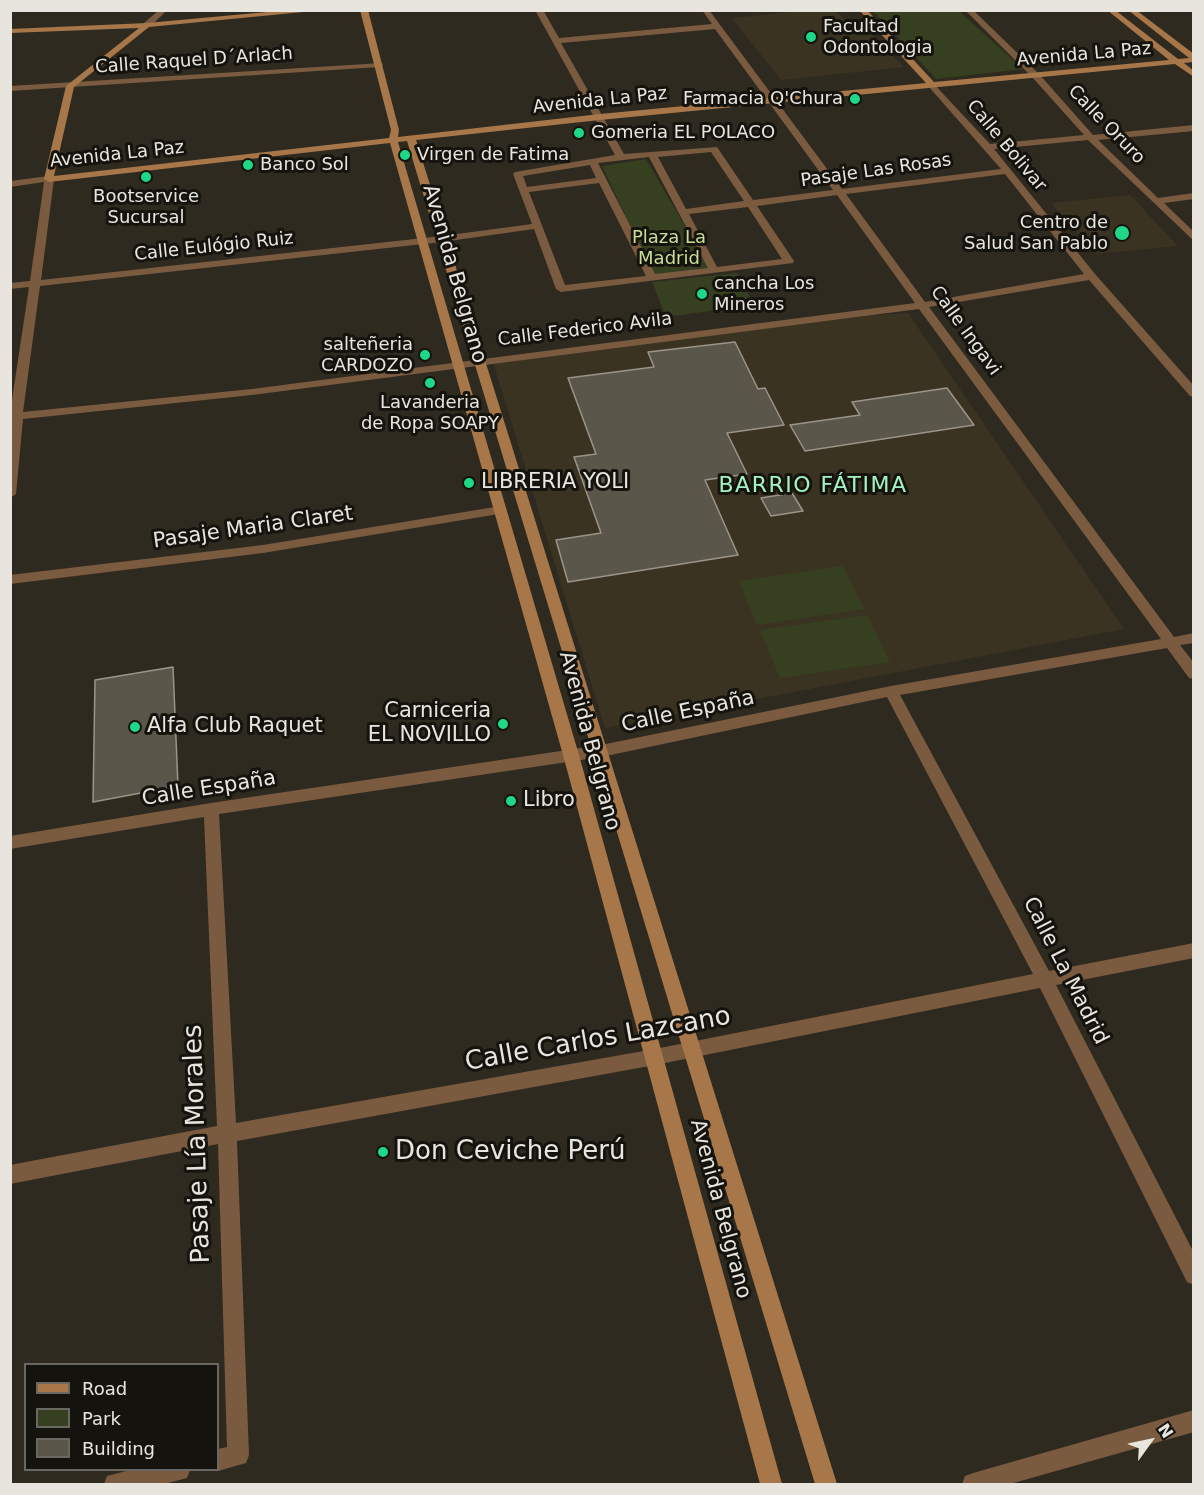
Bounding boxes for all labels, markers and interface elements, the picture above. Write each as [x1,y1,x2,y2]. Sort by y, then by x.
place label: Facultad Odontologia [823,16,933,58]
marker: Facultad Odontologia [804,30,818,44]
street label: Avenida La Paz [1016,38,1152,72]
street label: Calle Raquel D´Arlach [94,43,294,79]
street label: Calle Oruro [1063,81,1149,169]
street label: Avenida La Paz [532,83,668,119]
place label: Farmacia Q'Chura [683,88,843,110]
marker: Farmacia Q'Chura [848,92,862,106]
street label: Calle Bolivar [961,96,1051,196]
place label: Gomeria EL POLACO [591,122,775,144]
marker: Gomeria EL POLACO [572,126,586,140]
street label: Avenida La Paz [49,137,185,173]
place label: Virgen de Fatima [417,144,569,166]
marker: Virgen de Fatima [398,148,412,162]
street label: Pasaje Las Rosas [799,150,953,192]
place label: Banco Sol [260,154,349,176]
marker: Banco Sol [241,158,255,172]
marker: Bootservice Sucursal [139,170,153,184]
street label: Avenida Belgrano [416,182,492,366]
place label: Bootservice Sucursal [93,186,199,228]
place label: Centro de Salud San Pablo [964,212,1108,254]
marker: Centro de Salud San Pablo [1113,224,1131,242]
park label: Plaza La Madrid [632,227,706,270]
street label: Calle Eulógio Ruiz [133,228,295,266]
place label: cancha Los Mineros [714,273,814,316]
street label: Calle Ingavi [925,282,1005,380]
marker: cancha Los Mineros [695,287,709,301]
street label: Calle Federico Avila [497,309,673,351]
place label: salteñeria CARDOZO [321,334,413,376]
marker: salteñeria CARDOZO [418,348,432,362]
marker: Lavanderia de Ropa SOAPY [423,376,437,390]
place label: Lavanderia de Ropa SOAPY [361,392,499,434]
place label: LIBRERIA YOLI [481,470,629,496]
district label: BARRIO FÁTIMA [719,473,907,499]
marker: LIBRERIA YOLI [462,476,476,490]
street label: Pasaje Maria Claret [151,501,355,555]
street label: Avenida Belgrano [553,649,625,833]
street label: Calle España [619,686,757,738]
place label: Carniceria EL NOVILLO [368,699,491,749]
place label: Alfa Club Raquet [147,714,323,740]
marker: Carniceria EL NOVILLO [496,717,510,731]
marker: Alfa Club Raquet [128,720,142,734]
street label: Calle España [140,766,278,812]
place label: Libro [523,788,575,814]
marker: Libro [504,794,518,808]
street label: Calle La Madrid [1017,893,1113,1049]
street label: Calle Carlos Lazcano [463,1001,733,1079]
street label: Pasaje Lía Morales [178,1024,218,1264]
street label: Avenida Belgrano [684,1117,756,1301]
place label: Don Ceviche Perú [395,1136,625,1168]
marker: Don Ceviche Perú [376,1145,390,1159]
legend [24,1363,219,1471]
text: Road [82,1378,127,1399]
text: Park [82,1408,121,1429]
north arrow [1120,1411,1180,1471]
text: N [1154,1420,1177,1442]
text: Building [82,1438,155,1459]

